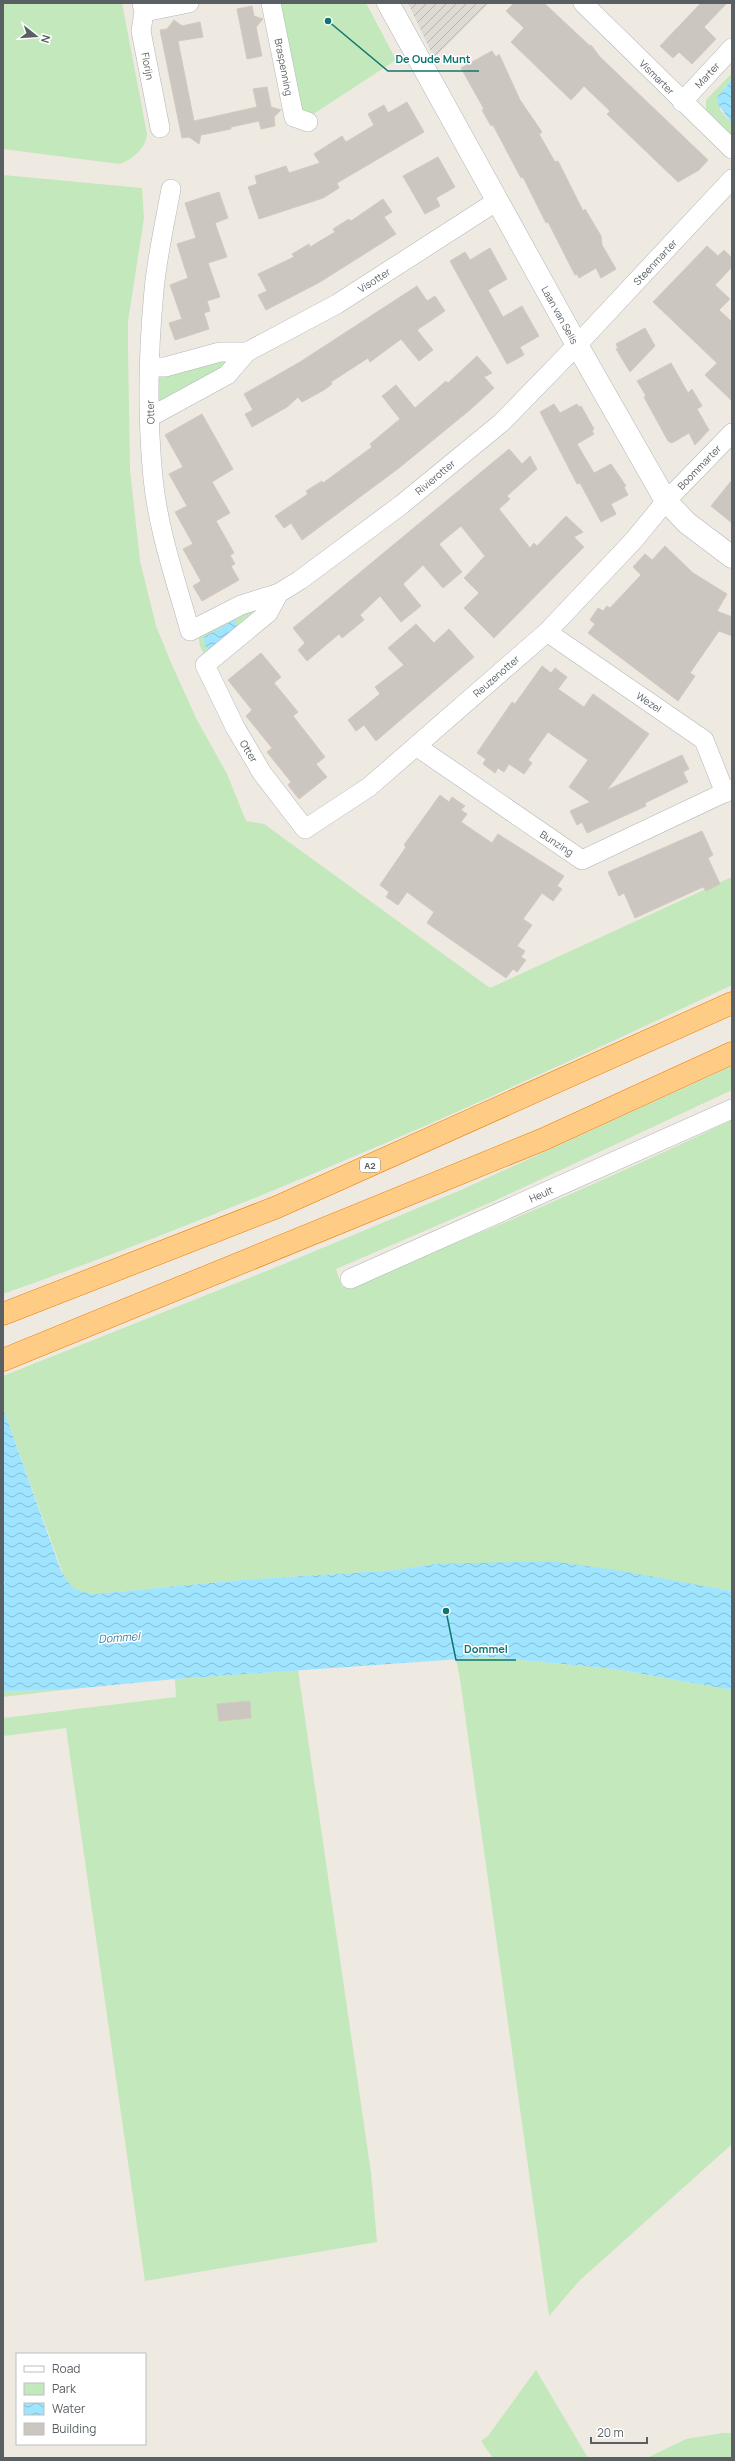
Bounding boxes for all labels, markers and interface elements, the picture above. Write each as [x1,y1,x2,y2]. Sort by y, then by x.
north arrow [16,16,56,56]
text: N [38,33,54,45]
street label: Braspenning [272,37,296,97]
callout: De Oude Munt [388,48,479,71]
street label: Florijn [138,51,158,81]
text: De Oude Munt [395,51,471,66]
street label: Vismarter [636,56,678,98]
street label: Marter [691,59,723,91]
street label: Steenmarter [630,236,680,288]
street label: Visotter [355,264,393,296]
street label: Laan van Selis [538,283,582,347]
street label: Otter [143,399,157,424]
street label: Boommarter [674,441,724,492]
street label: Rivierotter [412,456,458,498]
street label: Reuzenotter [470,652,523,700]
street label: Wezel [634,688,664,716]
street label: Otter [237,737,261,765]
street label: Bunzing [537,827,577,859]
road number: A2 [360,1158,380,1172]
street label: Heult [527,1183,555,1205]
water label: Dommel [98,1628,142,1646]
callout: Dommel [456,1637,516,1660]
text: Dommel [464,1641,508,1656]
legend [16,2353,146,2445]
text: Road [52,2360,80,2377]
text: Park [52,2380,77,2397]
text: Water [52,2400,86,2417]
scale bar [591,2419,647,2445]
text: Building [52,2420,96,2437]
text: 20 m [597,2424,624,2441]

